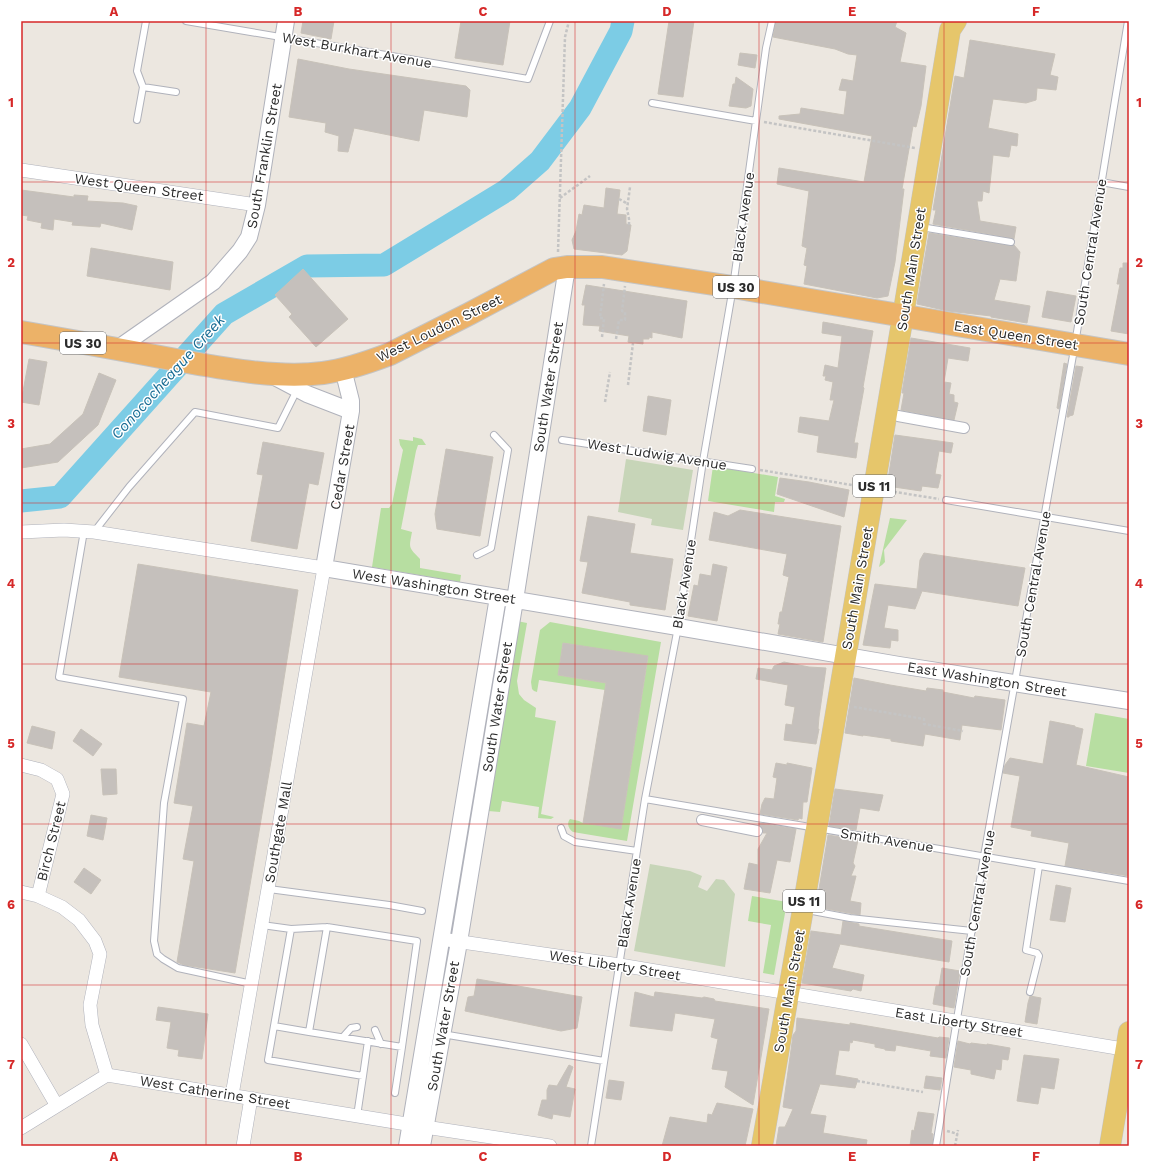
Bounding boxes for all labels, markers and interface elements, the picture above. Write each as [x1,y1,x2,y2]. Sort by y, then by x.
text: A [110,4,119,19]
text: B [294,4,303,19]
text: C [479,4,488,19]
text: D [662,4,672,19]
text: E [848,4,856,19]
text: F [1032,4,1040,19]
street label: West Burkhart Avenue [281,29,433,71]
street label: South Franklin Street [243,82,285,230]
text: 1 [8,95,14,110]
text: 1 [1136,95,1142,110]
street label: West Queen Street [74,170,205,204]
street label: Black Avenue [729,171,757,263]
street label: South Central Avenue [1070,177,1110,327]
street label: South Main Street [893,206,929,332]
text: 2 [7,255,15,270]
text: 2 [1135,255,1143,270]
road number: US 30 [713,276,759,298]
street label: West Loudon Street [374,291,504,365]
water label: Conococheague Creek [107,310,229,443]
street label: East Queen Street [953,317,1079,353]
street label: South Water Street [530,321,566,453]
road number: US 30 [60,332,106,354]
text: 3 [7,416,15,431]
text: 3 [1135,416,1143,431]
street label: Cedar Street [327,423,357,511]
street label: West Ludwig Avenue [586,435,728,473]
road number: US 11 [853,475,895,497]
street label: South Central Avenue [1012,510,1054,658]
street label: South Main Street [838,525,876,651]
street label: Black Avenue [669,538,699,630]
street label: West Washington Street [351,565,517,607]
text: 4 [7,576,16,591]
text: 4 [1135,576,1144,591]
street label: South Water Street [479,641,515,773]
street label: East Washington Street [906,658,1068,700]
text: 5 [7,736,15,751]
text: 5 [1135,736,1143,751]
street label: Southgate Mall [261,779,295,884]
street label: Birch Street [33,799,69,883]
street label: Smith Avenue [839,825,935,855]
street label: South Central Avenue [956,829,998,977]
street label: Black Avenue [614,857,644,949]
road number: US 11 [783,890,825,912]
text: 6 [7,897,15,912]
text: 6 [1135,897,1143,912]
street label: South Main Street [770,928,808,1054]
street label: West Liberty Street [548,947,682,983]
street label: South Water Street [424,960,462,1092]
street label: East Liberty Street [894,1004,1024,1040]
text: 7 [7,1057,15,1072]
text: 7 [1135,1057,1143,1072]
street label: West Catherine Street [139,1072,291,1112]
text: A [110,1149,119,1164]
text: B [294,1149,303,1164]
text: C [479,1149,488,1164]
text: D [662,1149,672,1164]
text: E [848,1149,856,1164]
text: F [1032,1149,1040,1164]

